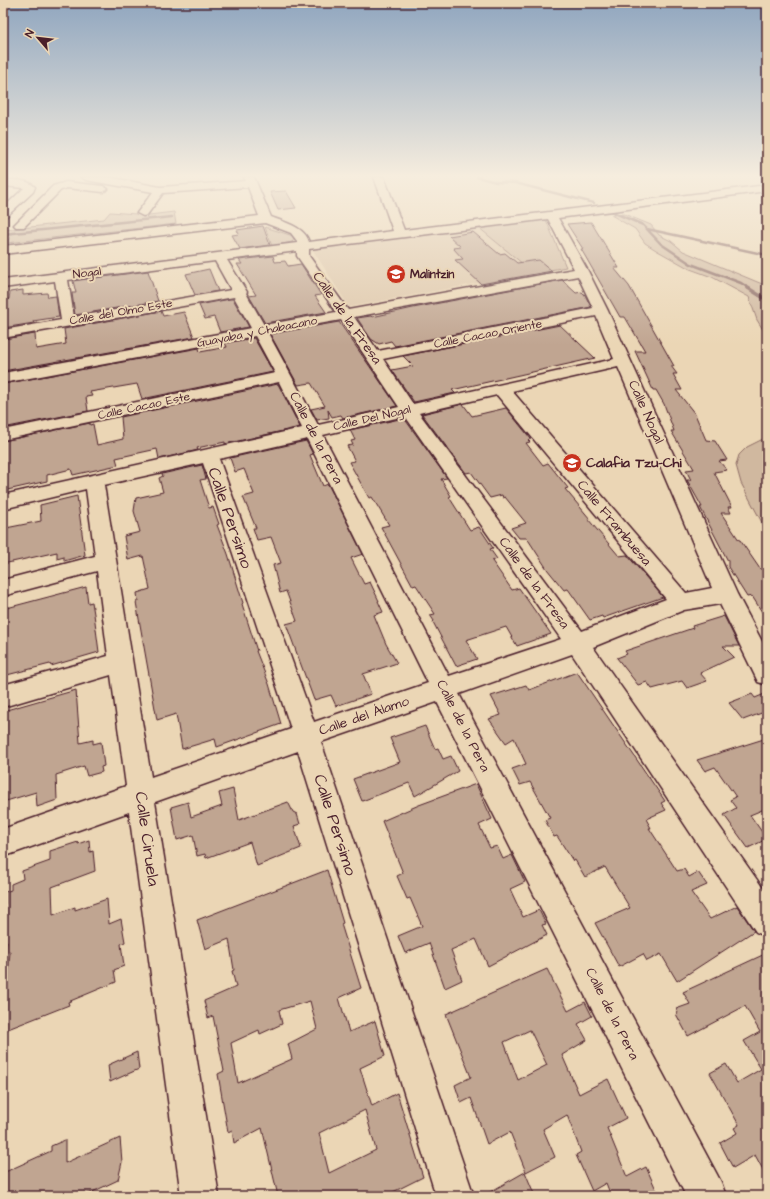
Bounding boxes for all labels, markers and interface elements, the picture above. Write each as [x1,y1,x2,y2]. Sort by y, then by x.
north arrow [18,18,58,58]
text: N [21,27,38,40]
street label: Nogal [72,263,102,284]
school or university icon: Malintzin [385,263,407,285]
place label: Malintzin [410,266,454,283]
street label: Calle de la Fresa [308,268,386,368]
street label: Calle del Olmo Este [68,294,174,329]
street label: Guayaba y Chabacano [195,312,319,353]
street label: Calle Cacao Oriente [432,315,544,353]
street label: Calle Nogal [623,377,669,447]
street label: Calle Cacao Este [96,388,192,424]
street label: Calle de la Pera [284,388,348,488]
street label: Calle Del Nogal [332,401,413,436]
school or university icon: Calafia Tzu-Chi [561,452,583,474]
place label: Calafia Tzu-Chi [586,453,682,473]
street label: Calle Persimo [202,464,259,572]
street label: Calle Frambuesa [572,476,656,570]
street label: Calle de la Fresa [494,533,574,633]
street label: Calle de la Pera [431,676,495,776]
street label: Calle del Álamo [316,691,412,741]
street label: Calle Persimo [307,771,363,879]
street label: Calle Ciruela [128,790,166,888]
street label: Calle de la Pera [580,964,644,1064]

